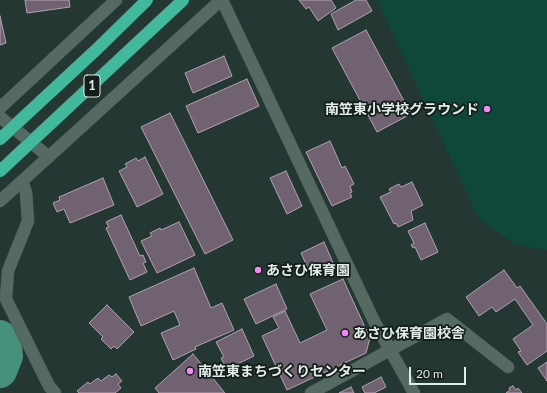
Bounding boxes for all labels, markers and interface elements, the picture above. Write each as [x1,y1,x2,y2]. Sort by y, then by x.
road number: 1 [84,75,100,97]
place label: 南笠東小学校グラウンド [325,101,479,117]
marker: 南笠東小学校グラウンド [482,104,492,114]
place label: あさひ保育園 [266,262,350,278]
marker: あさひ保育園 [253,265,263,275]
place label: あさひ保育園校舎 [353,325,465,341]
marker: あさひ保育園校舎 [340,328,350,338]
scale bar [411,359,468,385]
place label: 南笠東まちづくりセンター [198,363,366,379]
marker: 南笠東まちづくりセンター [185,366,195,376]
text: 20 m [416,366,443,381]

